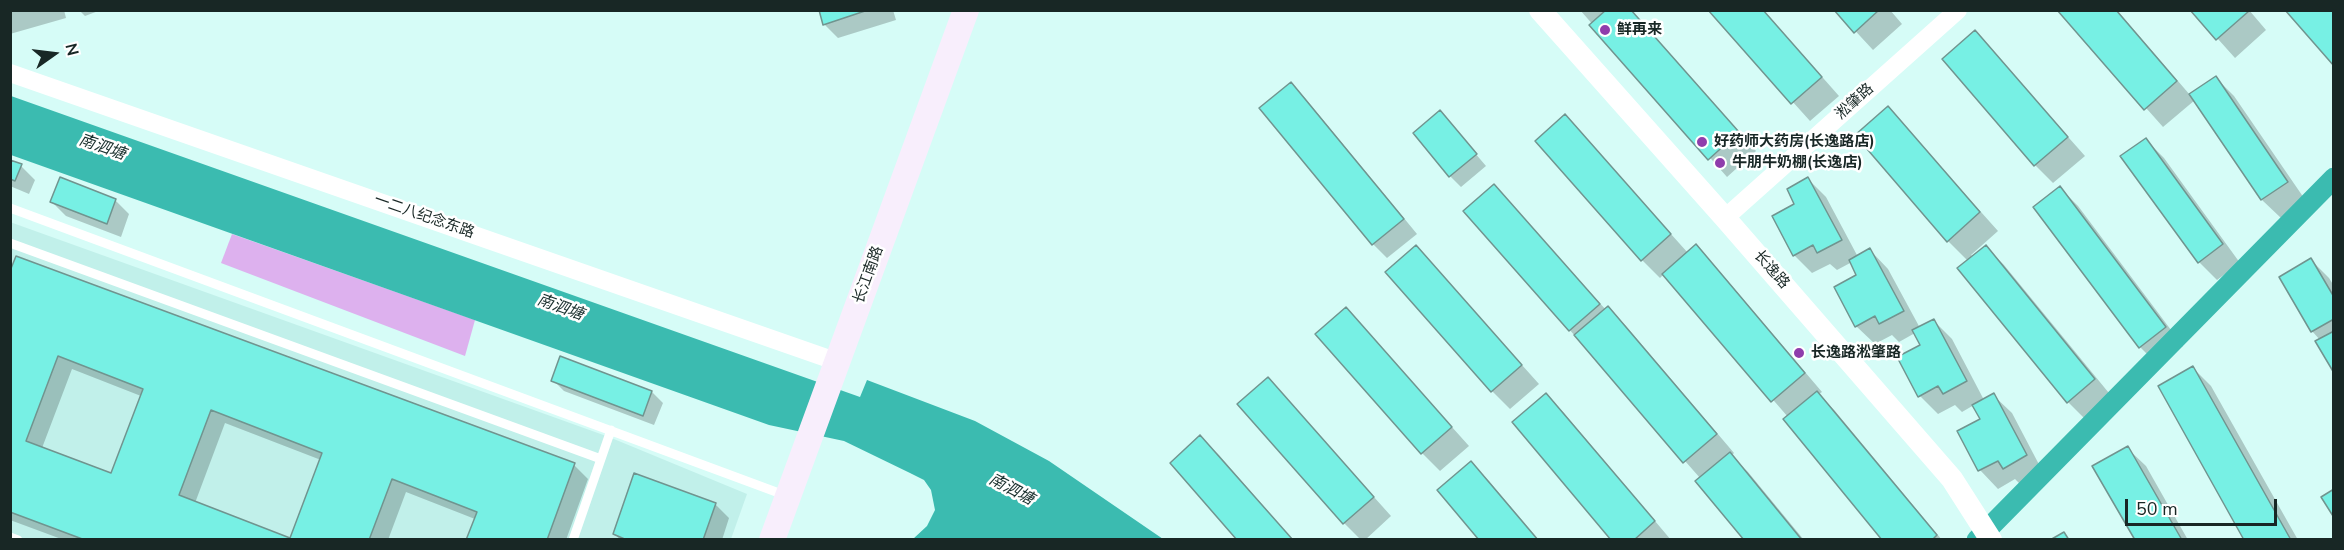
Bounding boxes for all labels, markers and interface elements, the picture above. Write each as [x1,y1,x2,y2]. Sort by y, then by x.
place label: 鲜再来 [1617,21,1662,39]
marker: 鲜再来 [1598,23,1612,37]
north arrow [24,24,84,84]
text: N [59,41,84,58]
street label: 淞肇路 [1832,80,1878,124]
water label: 南泗塘 [76,131,128,165]
place label: 好药师大药房(长逸路店) [1714,133,1875,151]
marker: 好药师大药房(长逸路店) [1695,135,1709,149]
place label: 牛朋牛奶棚(长逸店) [1732,154,1863,172]
marker: 牛朋牛奶棚(长逸店) [1713,156,1727,170]
street label: 一二八纪念东路 [371,191,477,243]
street label: 长江南路 [850,244,888,306]
street label: 长逸路 [1749,247,1793,293]
water label: 南泗塘 [534,291,586,325]
place label: 长逸路淞肇路 [1811,344,1901,362]
marker: 长逸路淞肇路 [1792,346,1806,360]
water label: 南泗塘 [985,470,1037,510]
scale bar [2128,487,2280,525]
text: 50 m [2136,497,2178,521]

